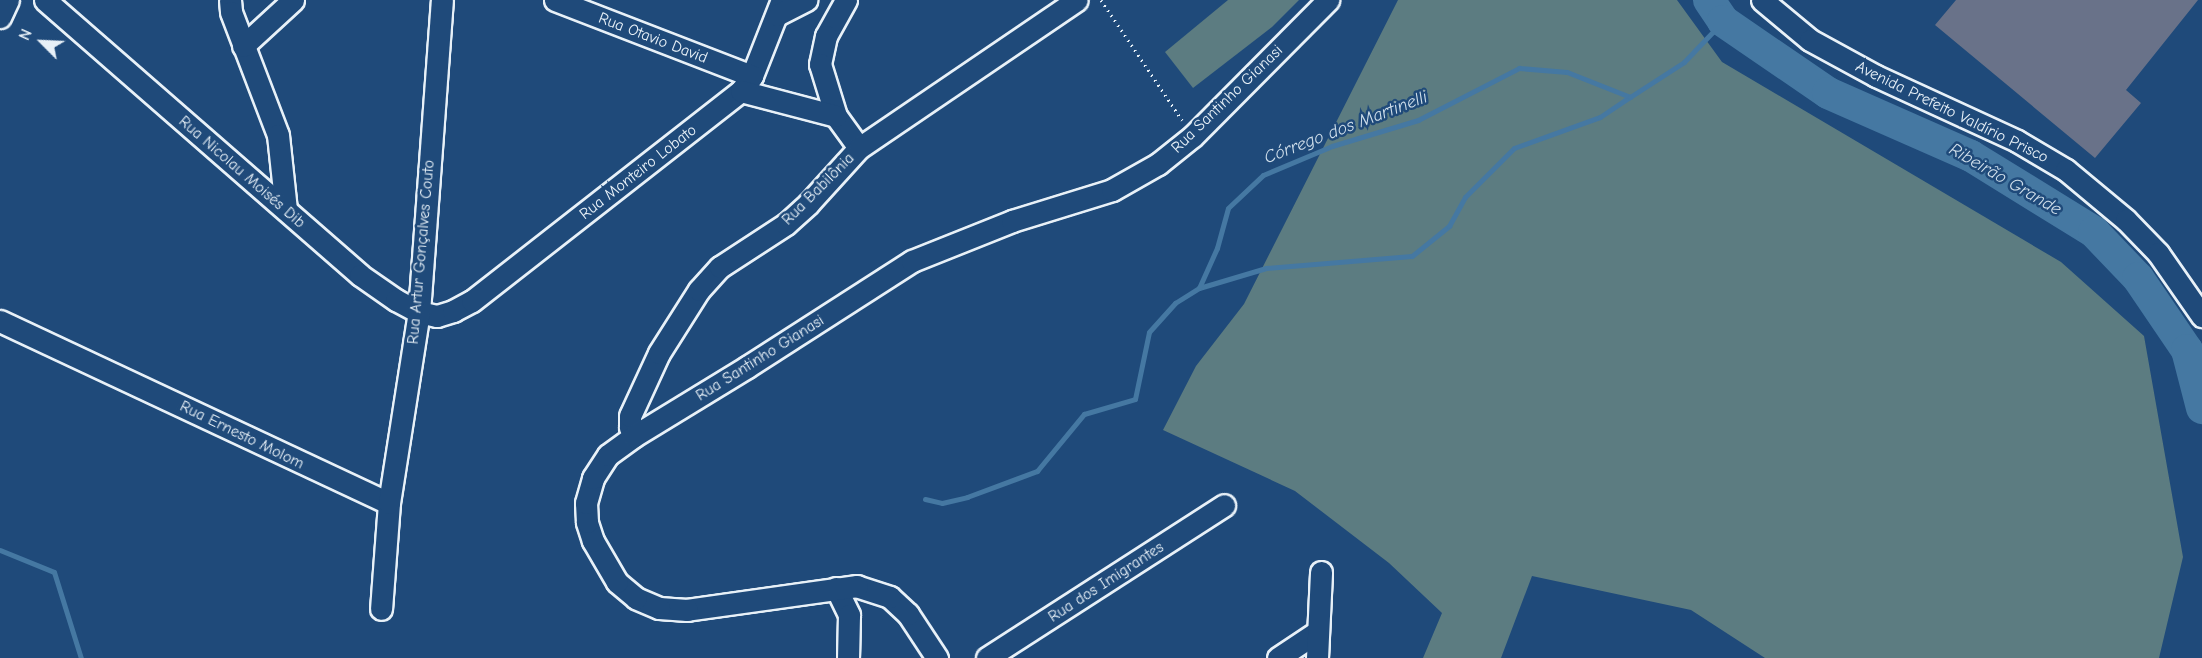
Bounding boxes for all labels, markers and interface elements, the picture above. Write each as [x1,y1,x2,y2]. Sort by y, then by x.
street label: Rua Otavio David [596,8,710,68]
north arrow [12,12,72,72]
text: N [15,26,36,43]
street label: Rua Santinho Gianasi [1167,41,1287,157]
street label: Avenida Prefeito Valdírio Prisco [1852,57,2052,167]
water label: Córrego dos Martinelli [1261,87,1431,169]
street label: Rua Nicolau Moisés Dib [175,112,309,232]
street label: Rua Monteiro Lobato [576,120,700,224]
water label: Ribeirão Grande [1945,139,2065,221]
street label: Rua Babilônia [778,149,858,229]
street label: Rua Artur Gonçalves Couto [403,159,439,345]
street label: Rua Santinho Gianasi [692,311,828,405]
street label: Rua Ernesto Molom [177,397,307,473]
street label: Rua dos Imigrantes [1045,538,1167,626]

